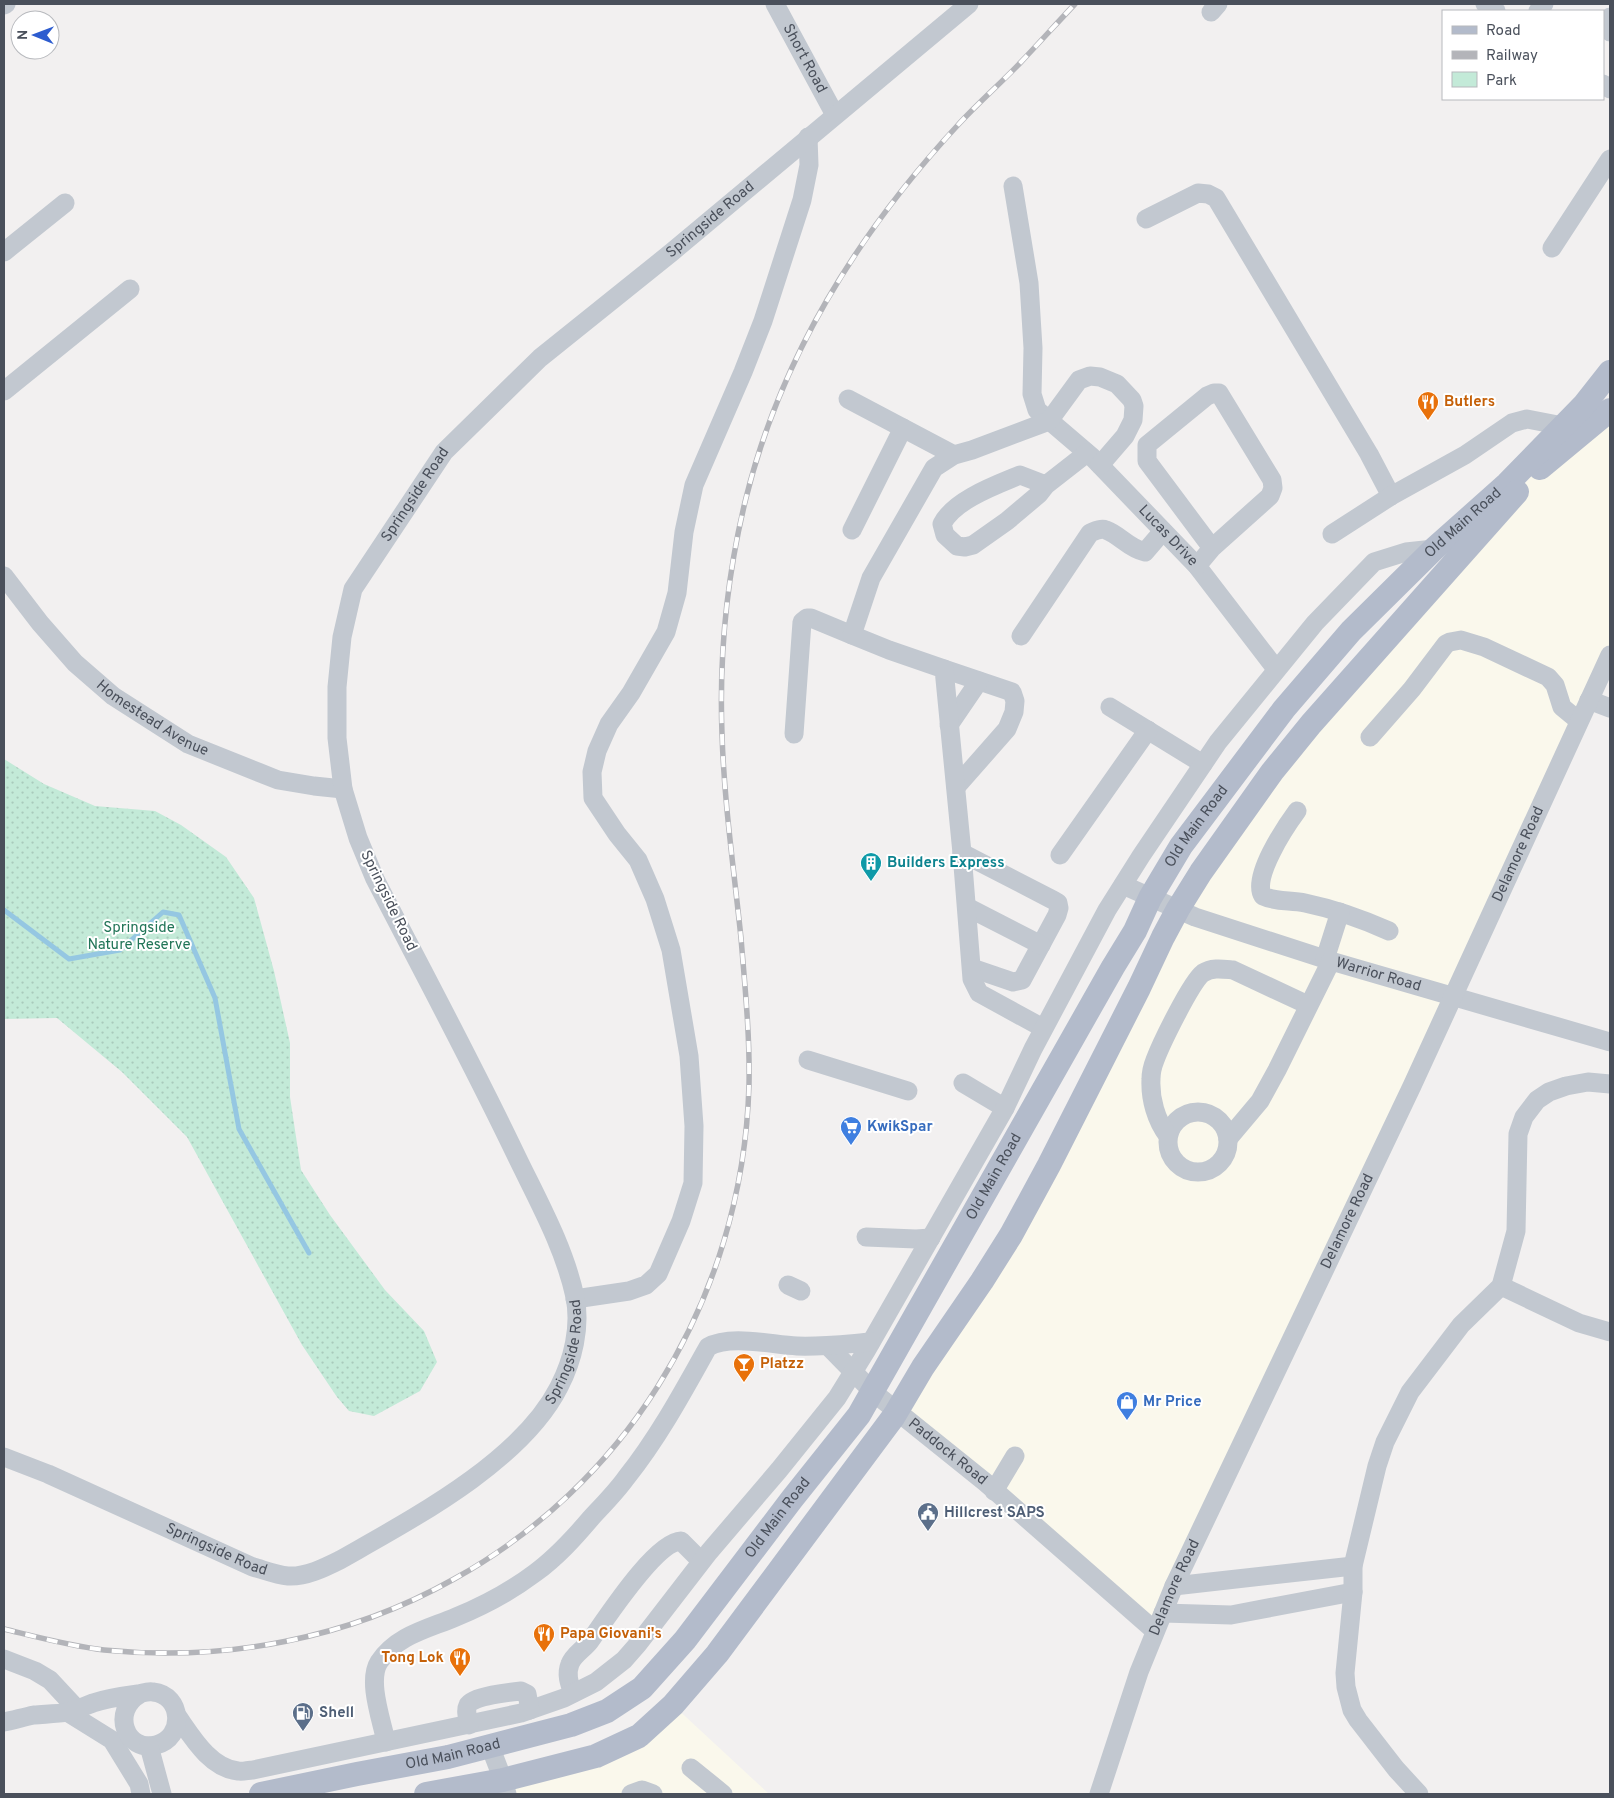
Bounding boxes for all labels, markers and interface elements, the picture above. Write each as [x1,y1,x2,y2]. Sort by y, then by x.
north arrow [10,10,60,60]
legend [1442,10,1604,100]
street label: Short Road [778,21,831,96]
text: Road [1486,22,1521,41]
text: N [15,30,32,40]
text: Railway [1486,47,1538,66]
text: Park [1486,72,1517,91]
street label: Springside Road [662,177,759,262]
restaurant icon: Butlers [1416,390,1440,421]
place label: Butlers [1444,393,1495,412]
street label: Springside Road [377,444,454,546]
street label: Old Main Road [1421,484,1506,562]
street label: Lucas Drive [1134,501,1202,571]
street label: Homestead Avenue [92,676,211,761]
street label: Old Main Road [1161,782,1233,871]
street label: Delamore Road [1488,803,1549,905]
street label: Springside Road [355,848,421,954]
building icon: Builders Express [859,851,883,882]
place label: Builders Express [887,854,1005,873]
park label: Springside Nature Reserve [87,919,191,955]
street label: Warrior Road [1333,953,1423,996]
supermarket icon: KwikSpar [839,1115,863,1146]
place label: KwikSpar [867,1118,933,1137]
street label: Old Main Road [962,1130,1026,1224]
street label: Delamore Road [1317,1171,1378,1272]
street label: Springside Road [541,1298,587,1409]
bar icon: Platzz [732,1352,756,1383]
place label: Platzz [760,1355,804,1374]
shop icon: Mr Price [1115,1390,1139,1421]
place label: Mr Price [1143,1393,1202,1412]
street label: Paddock Road [904,1414,991,1490]
street label: Old Main Road [741,1474,815,1562]
public building icon: Hillcrest SAPS [916,1501,940,1532]
place label: Hillcrest SAPS [944,1504,1045,1523]
street label: Springside Road [162,1519,270,1580]
street label: Delamore Road [1145,1536,1204,1639]
restaurant icon: Papa Giovani's [532,1622,556,1653]
place label: Papa Giovani's [560,1625,662,1644]
restaurant icon: Tong Lok [448,1646,472,1677]
place label: Tong Lok [381,1649,444,1668]
fuel station icon: Shell [291,1701,315,1732]
place label: Shell [319,1704,354,1723]
street label: Old Main Road [404,1734,502,1774]

